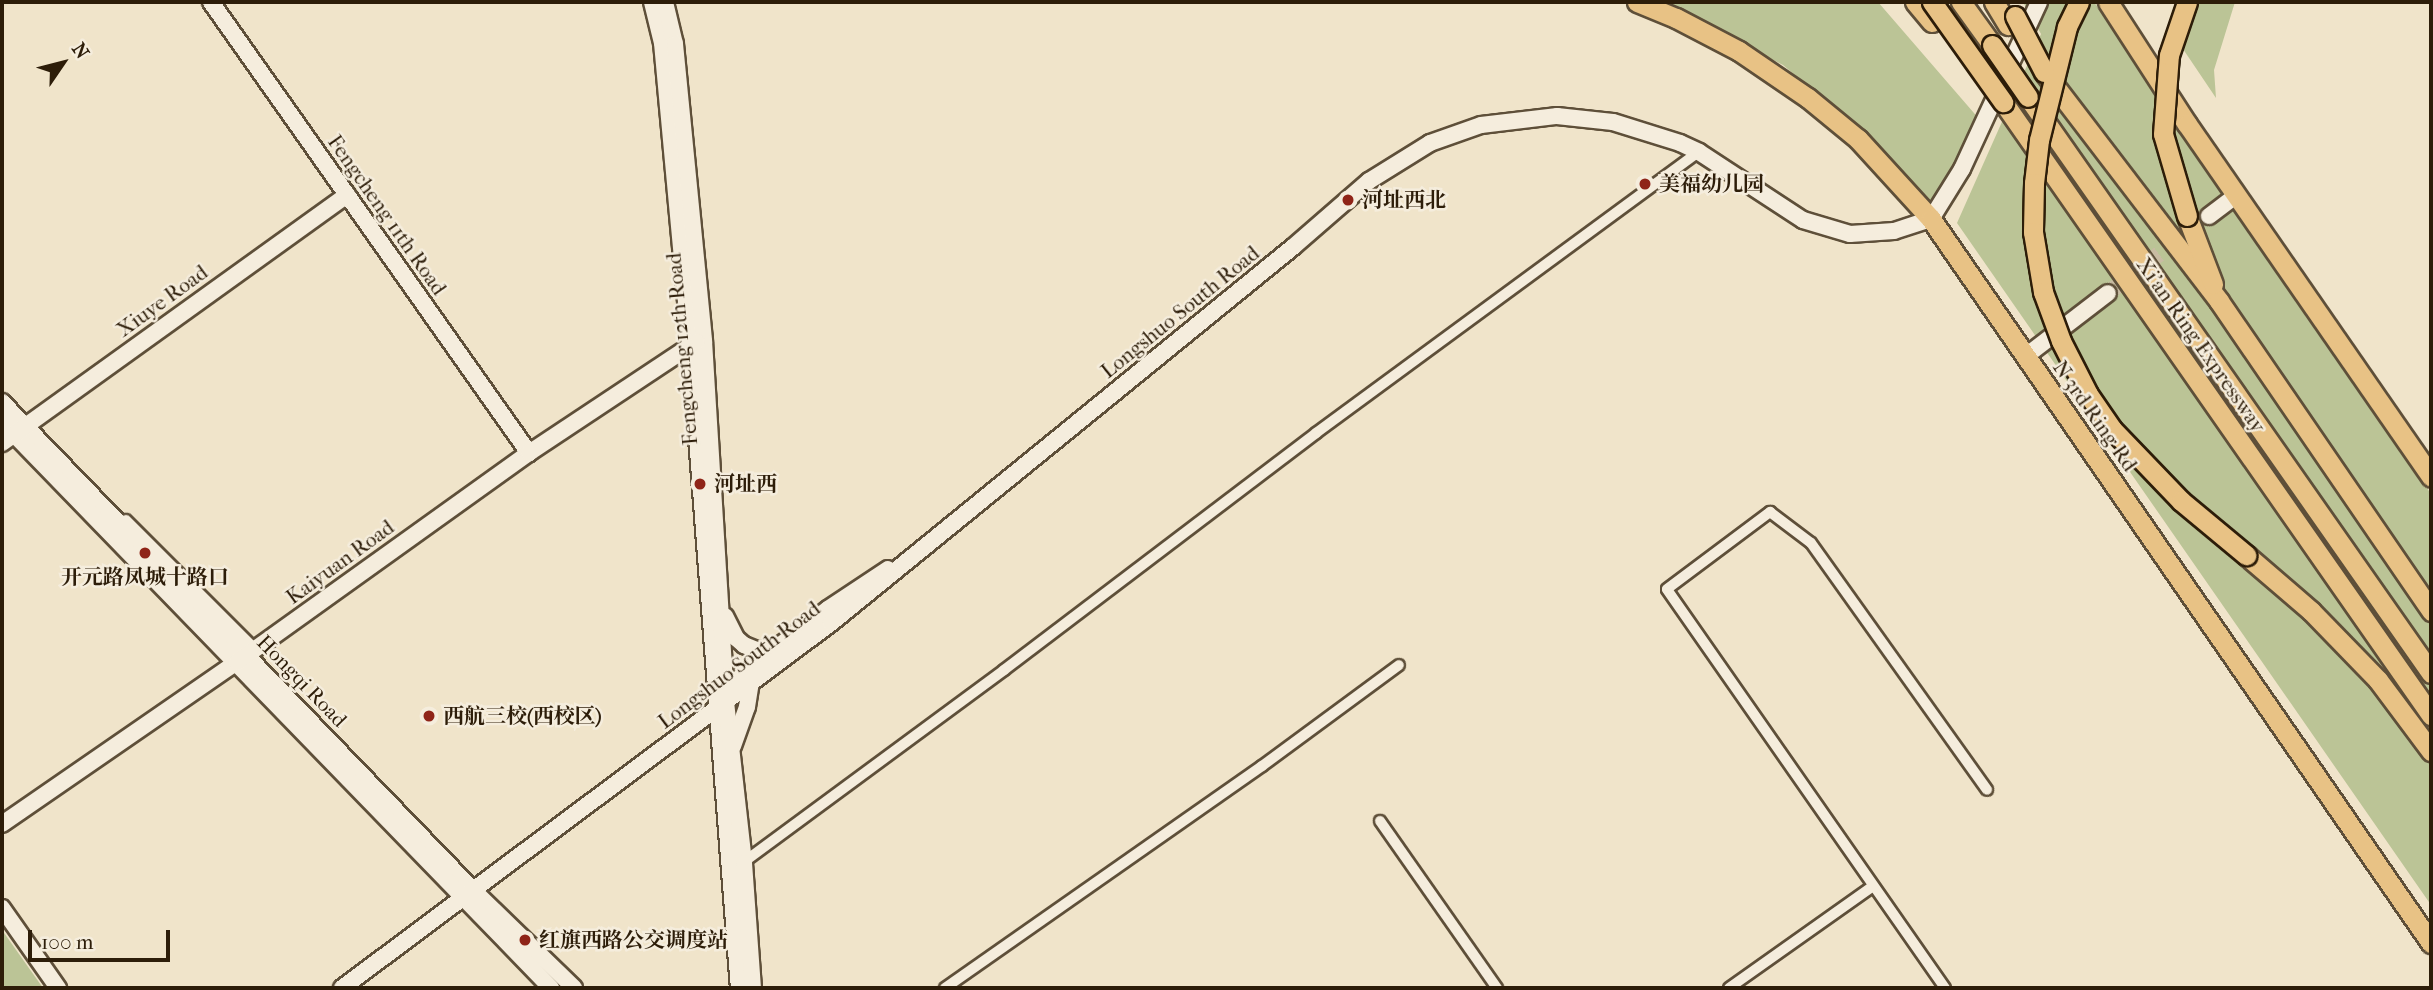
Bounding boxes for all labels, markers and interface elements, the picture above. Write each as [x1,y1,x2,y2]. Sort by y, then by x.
north arrow [28,28,98,98]
text: N [67,39,93,63]
street label: Fengcheng 11th Road [322,130,452,300]
place label: 美福幼儿园 [1659,171,1764,197]
marker: 美福幼儿园 [1637,176,1653,192]
place label: 河址西北 [1362,187,1446,213]
marker: 河址西北 [1340,192,1356,208]
street label: Longshuo South Road [1096,240,1264,384]
street label: Fengcheng 12th Road [661,252,703,446]
street label: Xi'an Ring Expressway [2131,252,2271,438]
street label: Xiuye Road [112,260,212,342]
street label: N 3rd Ring Rd [2048,356,2142,476]
place label: 河址西 [714,471,777,497]
marker: 河址西 [692,476,708,492]
street label: Kaiyuan Road [281,514,399,610]
marker: 开元路凤城十路口 [137,545,153,561]
place label: 开元路凤城十路口 [61,564,229,590]
street label: Longshuo South Road [653,596,825,734]
street label: Hongqi Road [252,630,352,732]
place label: 西航三校(西校区) [443,703,602,729]
marker: 西航三校(西校区) [421,708,437,724]
scale bar [32,916,173,960]
place label: 红旗西路公交调度站 [539,927,728,953]
text: 100 m [41,930,94,954]
marker: 红旗西路公交调度站 [517,932,533,948]

